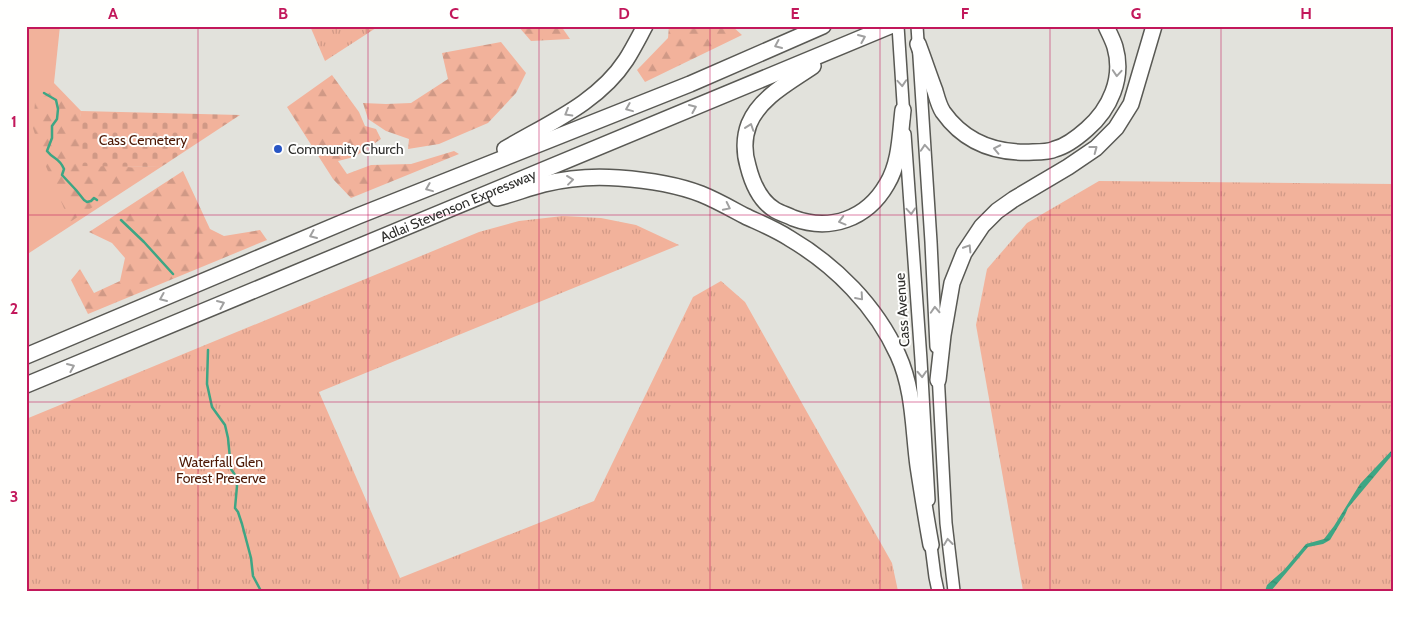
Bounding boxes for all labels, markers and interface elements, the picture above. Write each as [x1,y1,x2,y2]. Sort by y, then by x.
text: A [108,4,118,23]
text: B [278,4,288,23]
text: C [449,4,459,23]
text: D [618,4,630,23]
text: E [790,4,800,23]
text: F [961,4,970,23]
text: G [1131,4,1141,23]
text: H [1300,4,1312,23]
one-way arrow [857,34,866,45]
one-way arrow [774,39,783,50]
one-way arrow [1112,69,1123,77]
one-way arrow [896,79,907,87]
one-way arrow [625,103,633,113]
one-way arrow [688,104,697,114]
one-way arrow [564,107,573,117]
text: 1 [11,112,17,131]
one-way arrow [744,123,754,132]
park label: Cass Cemetery [99,131,187,149]
place label: Community Church [288,140,404,158]
marker: Community Church [272,143,284,155]
one-way arrow [920,144,931,152]
one-way arrow [993,145,1002,155]
one-way arrow [1088,146,1098,155]
street label: Adlai Stevenson Expressway [377,165,539,246]
one-way arrow [566,175,574,186]
one-way arrow [425,182,434,192]
one-way arrow [722,201,731,211]
one-way arrow [905,208,916,216]
one-way arrow [837,215,846,226]
one-way arrow [309,229,318,240]
one-way arrow [961,244,971,253]
street label: Cass Avenue [890,272,914,348]
one-way arrow [159,292,168,303]
one-way arrow [854,292,863,301]
text: 2 [10,299,18,318]
one-way arrow [216,300,225,311]
one-way arrow [929,306,940,314]
one-way arrow [66,362,75,373]
one-way arrow [916,370,927,378]
park label: Waterfall Glen Forest Preserve [176,453,266,487]
text: 3 [10,487,18,506]
one-way arrow [943,538,954,546]

